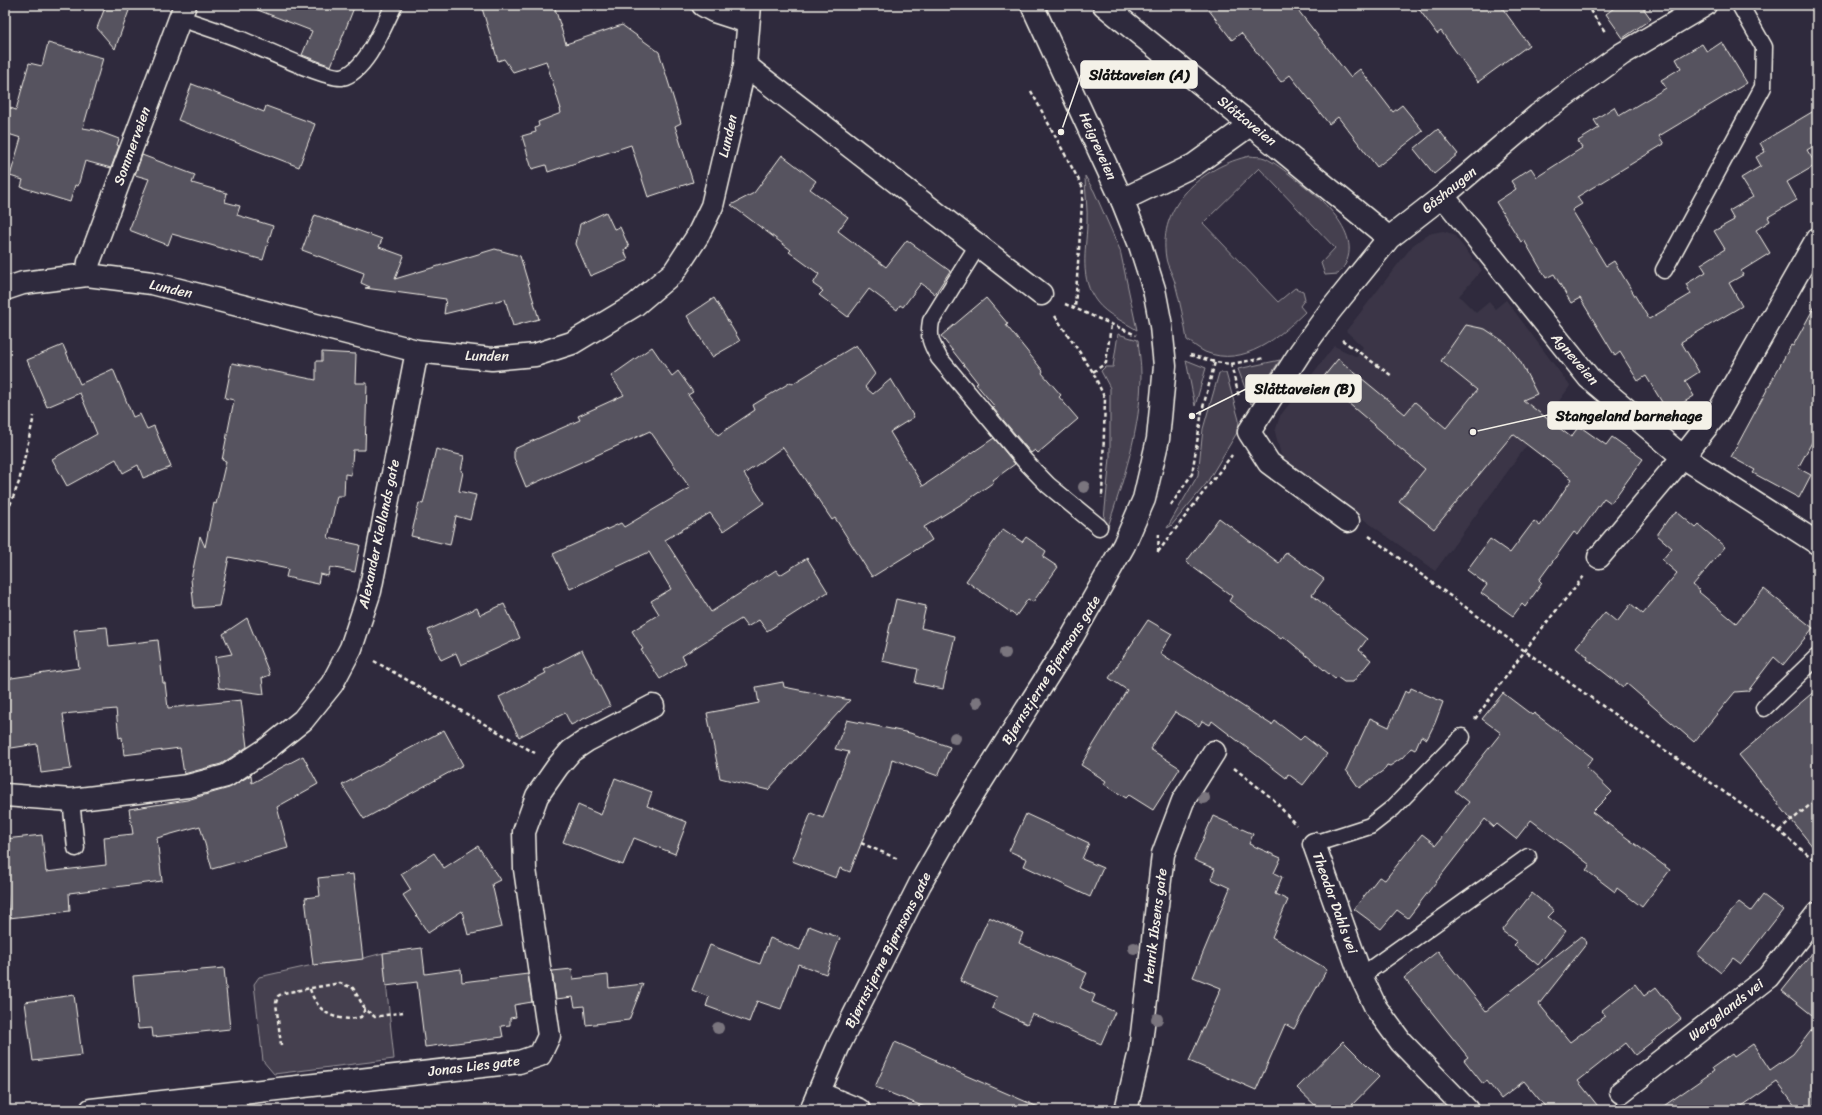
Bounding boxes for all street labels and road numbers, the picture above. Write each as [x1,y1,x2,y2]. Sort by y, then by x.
street label: Slåttaveien [1212,89,1283,153]
street label: Sommerveien [106,103,158,189]
street label: Heigreveien [1072,108,1124,185]
street label: Lunden [711,112,745,160]
street label: Gåshaugen [1416,159,1483,220]
street label: Lunden [147,272,195,306]
street label: Agneveien [1544,326,1605,391]
street label: Lunden [465,343,509,369]
street label: Alexander Kiellands gate [351,457,407,612]
street label: Bjørnstjerne Bjørnsons gate [995,590,1107,750]
street label: Theodor Dahls vei [1305,849,1365,959]
street label: Bjørnstjerne Bjørnsons gate [838,867,938,1033]
street label: Henrik Ibsens gate [1136,867,1174,985]
street label: Wergelands vei [1682,971,1770,1048]
street label: Jonas Lies gate [426,1048,522,1084]

